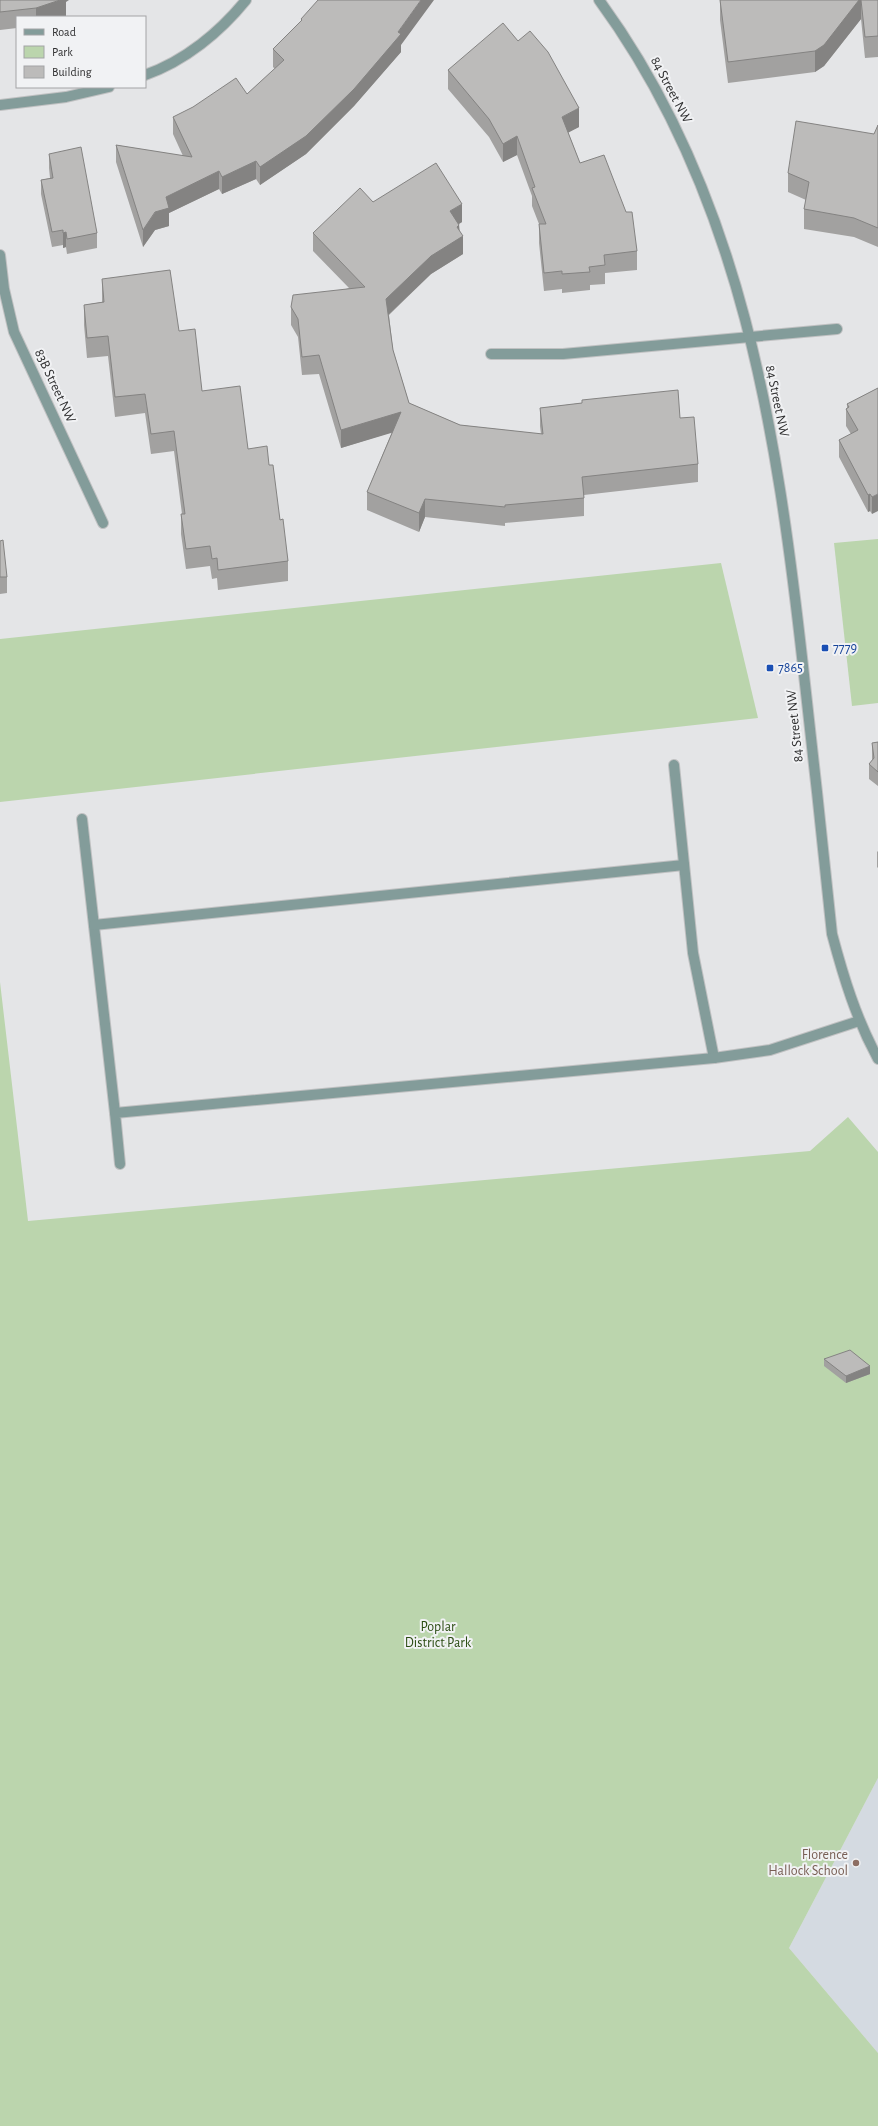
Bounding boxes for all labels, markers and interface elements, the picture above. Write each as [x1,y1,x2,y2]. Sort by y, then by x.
legend [16,16,146,88]
text: Road [52,26,76,38]
text: Park [52,46,73,58]
street label: 84 Street NW [648,55,694,126]
text: Building [52,66,92,78]
street label: 83B Street NW [32,347,78,425]
street label: 84 Street NW [763,364,792,439]
place label: 7779 [833,641,857,655]
marker: 7779 [820,643,830,653]
place label: 7865 [778,661,803,675]
marker: 7865 [765,663,775,673]
street label: 84 Street NW [784,689,806,763]
park label: Poplar District Park [405,1620,472,1650]
place label: Florence Hallock School [768,1848,848,1878]
marker: Florence Hallock School [851,1858,861,1868]

